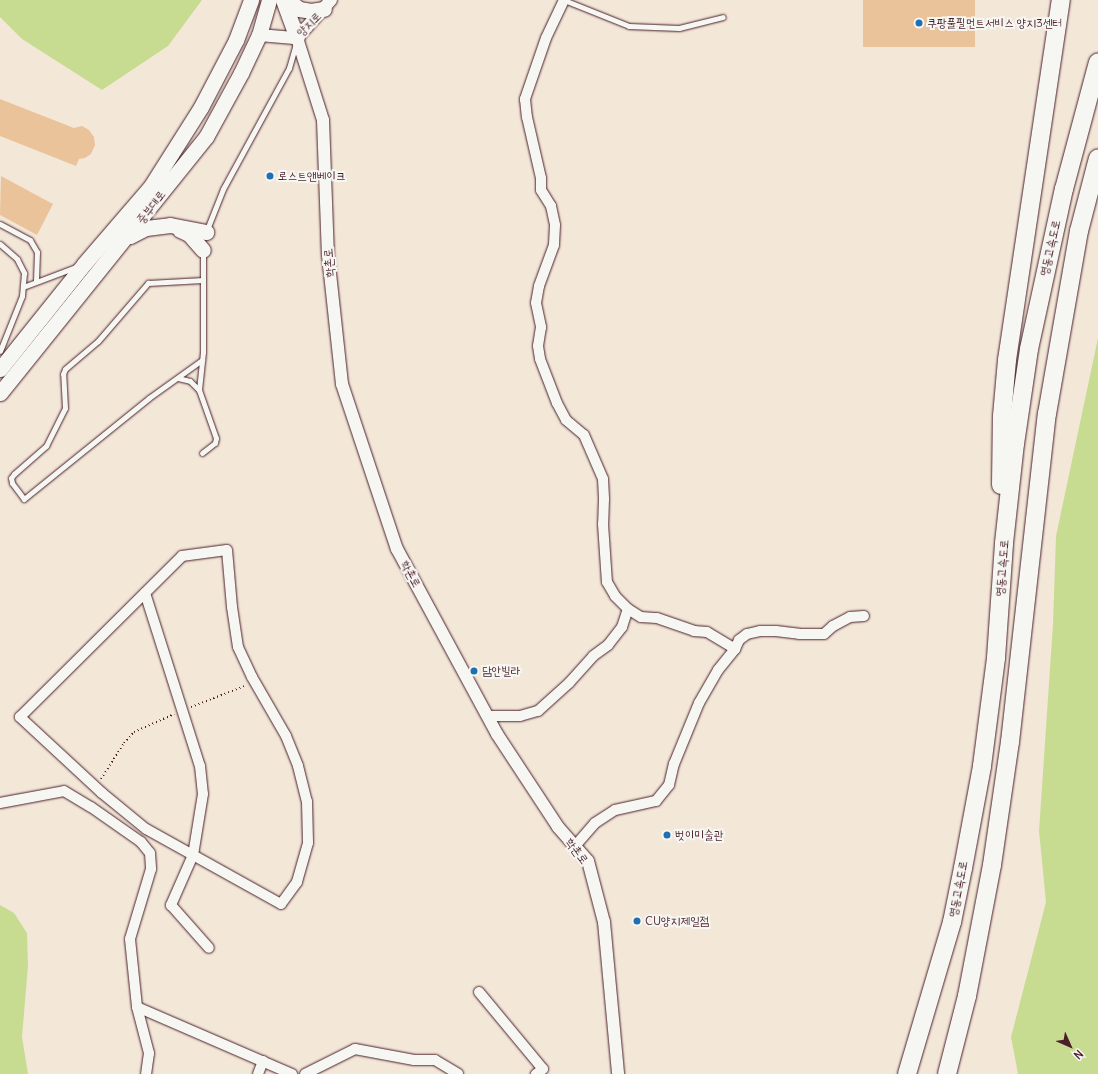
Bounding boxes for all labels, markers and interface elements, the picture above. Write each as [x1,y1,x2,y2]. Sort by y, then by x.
street label: 양지로 [294,9,324,39]
place label: 쿠팡풀필먼트서비스 양지3센터 [927,16,1062,30]
marker: 쿠팡풀필먼트서비스 양지3센터 [914,18,924,28]
place label: 로스트앤베이크 [278,169,346,183]
marker: 로스트앤베이크 [265,171,275,181]
street label: 중부대로 [133,187,169,227]
street label: 영동고속도로 [1036,218,1064,278]
street label: 학촌로 [321,248,337,278]
street label: 영동고속도로 [992,539,1012,597]
street label: 학촌로 [398,558,424,590]
place label: 담안빌라 [482,664,521,678]
marker: 담안빌라 [469,666,479,676]
place label: 벗이미술관 [675,828,723,842]
marker: 벗이미술관 [662,830,672,840]
street label: 학촌로 [563,835,591,867]
street label: 영동고속도로 [945,859,971,919]
place label: CU양지제일점 [645,914,709,928]
marker: CU양지제일점 [632,916,642,926]
north arrow [1050,1026,1090,1066]
text: N [1071,1047,1086,1062]

